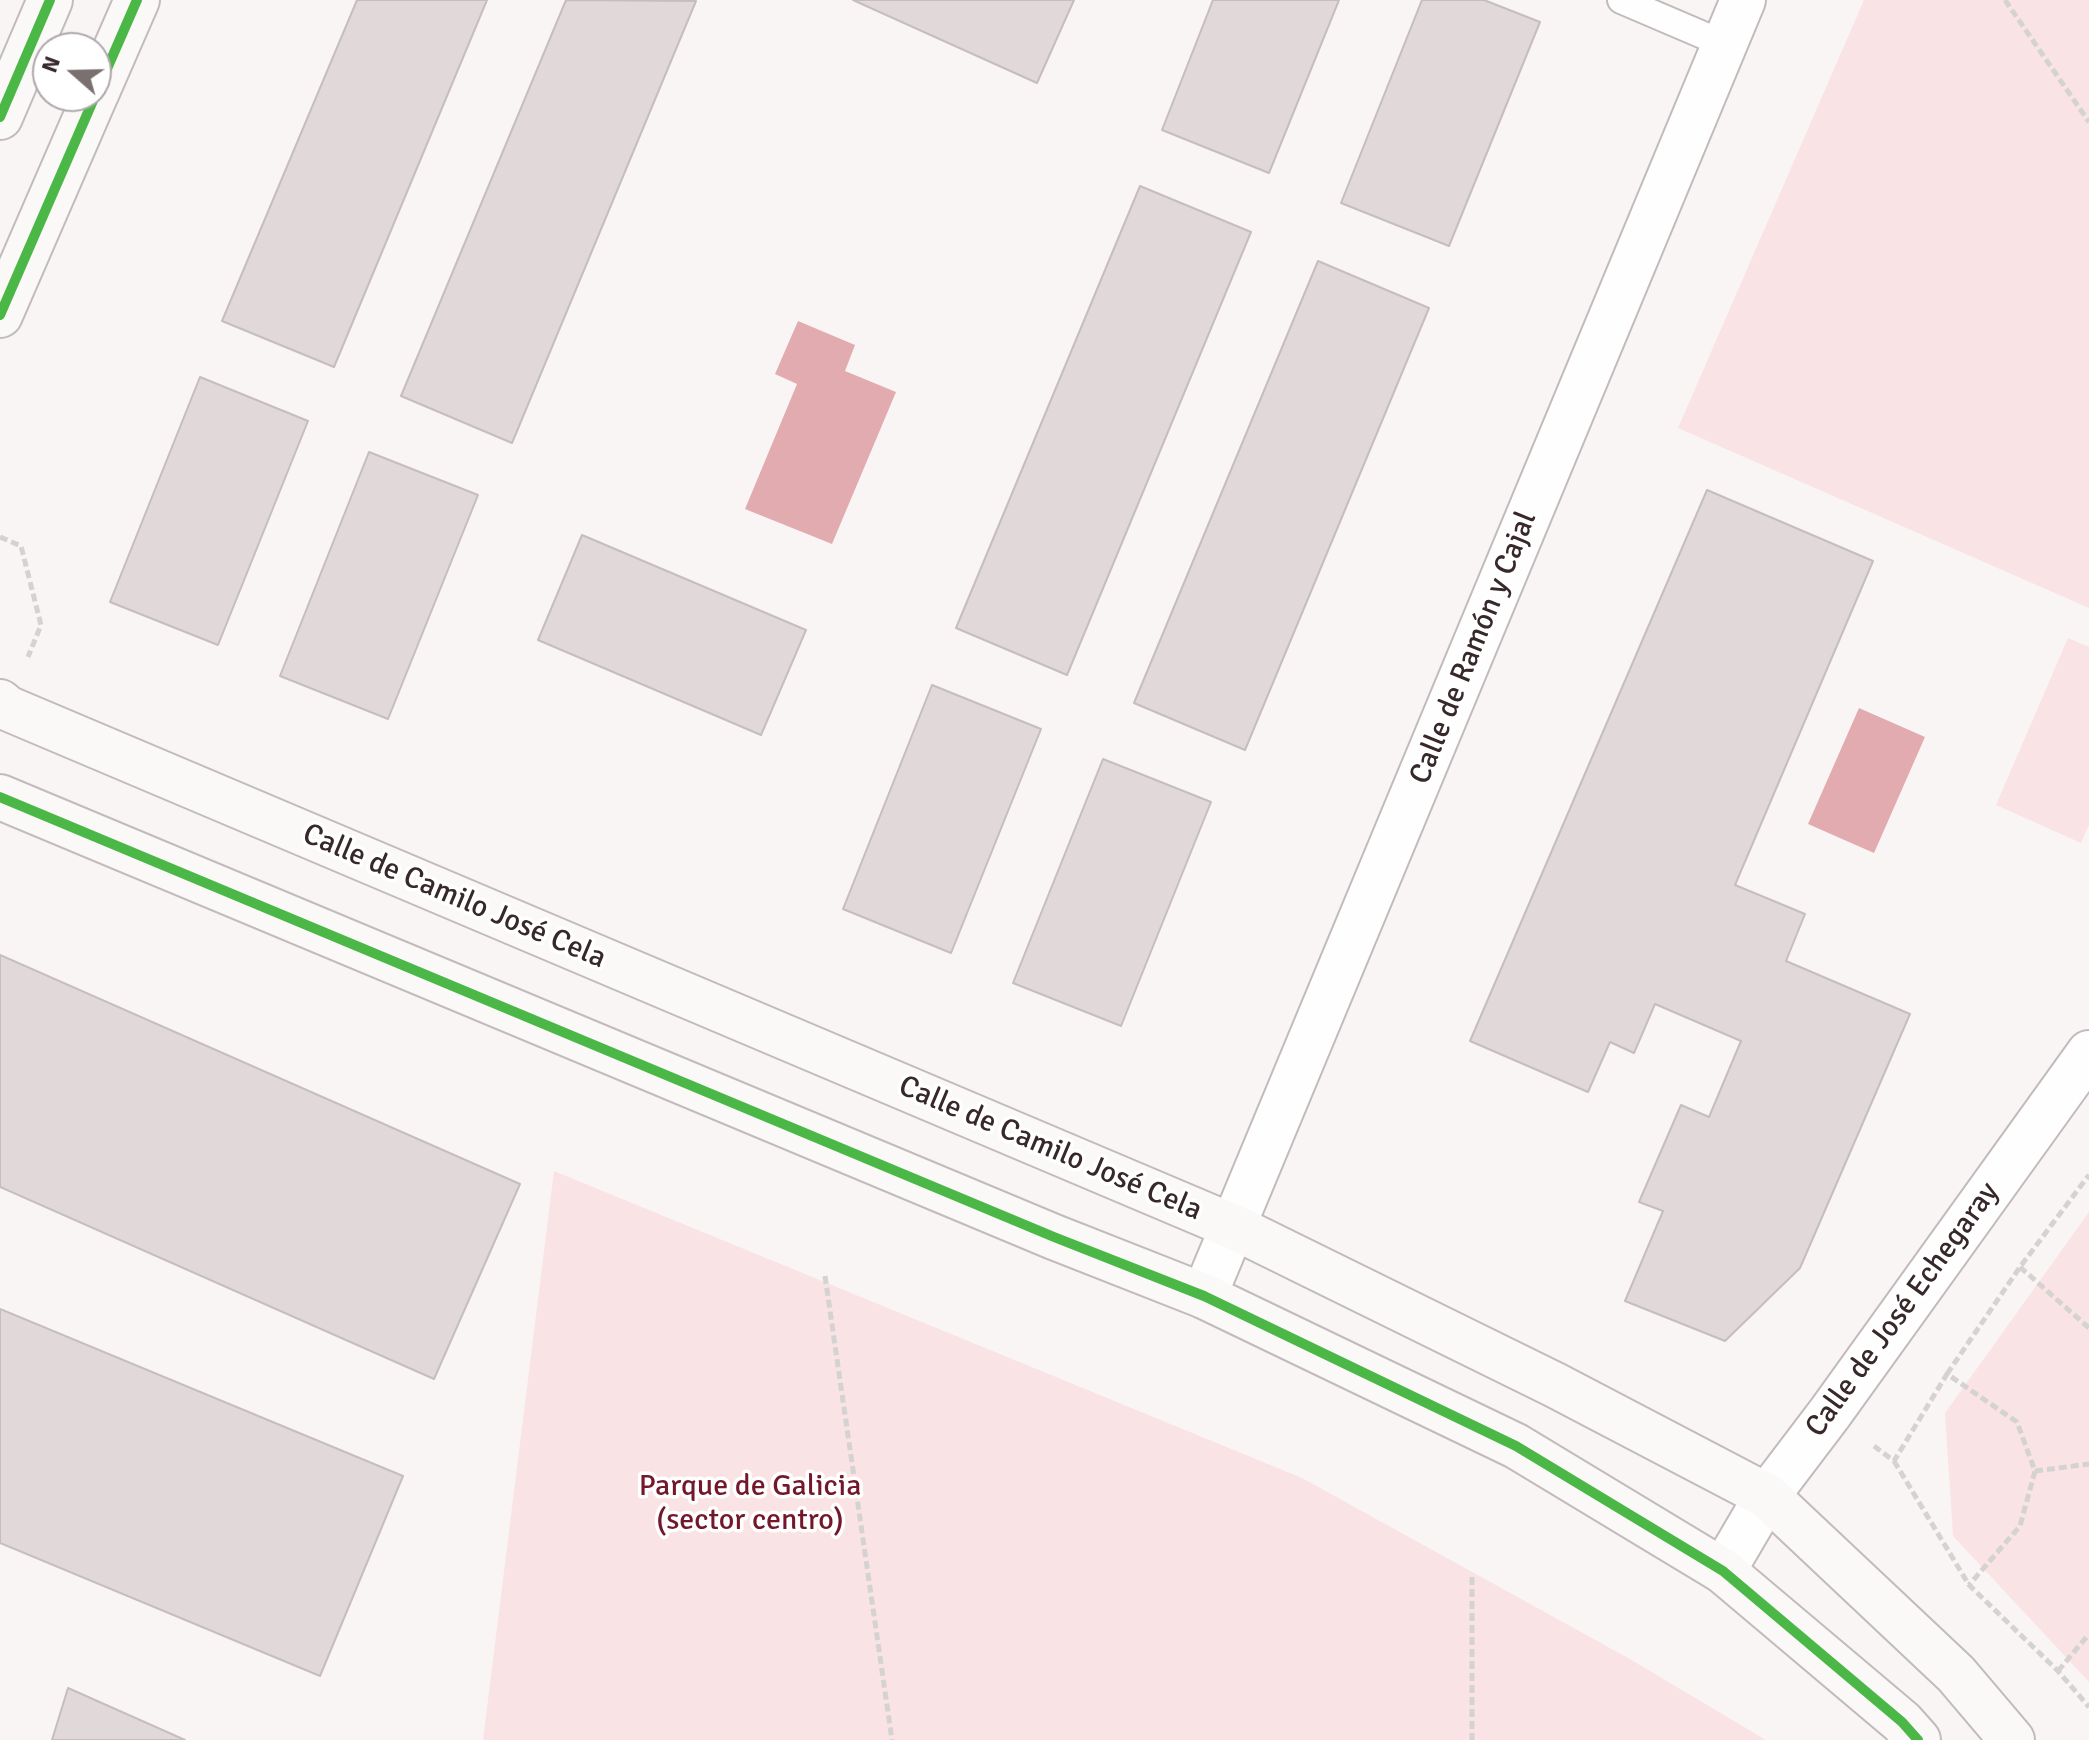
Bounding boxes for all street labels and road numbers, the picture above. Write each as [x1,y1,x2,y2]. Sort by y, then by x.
street label: Calle de Ramón y Cajal [1403,506,1545,790]
street label: Calle de Camilo José Cela [297,817,611,977]
street label: Calle de Camilo José Cela [893,1069,1207,1229]
street label: Calle de José Echegaray [1799,1176,2007,1444]

